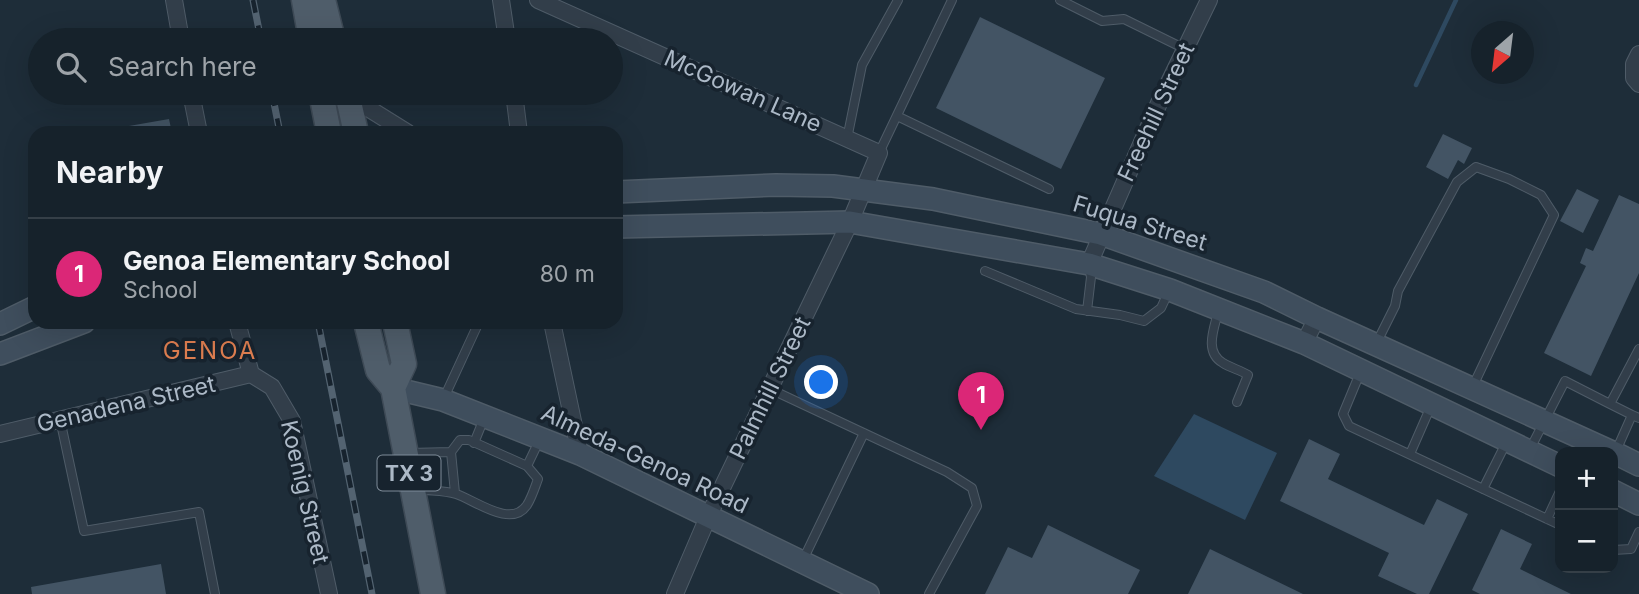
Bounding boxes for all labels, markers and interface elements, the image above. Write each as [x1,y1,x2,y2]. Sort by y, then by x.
north arrow [1471,21,1534,84]
search box [28,28,623,105]
street label: Freehill Street [1112,38,1201,186]
street label: McGowan Lane [660,44,826,138]
icon: search [52,48,90,86]
text: Search here [108,51,257,82]
text: Nearby [56,154,164,190]
street label: Fuqua Street [1070,189,1211,257]
text: Genoa Elementary School [123,245,450,276]
text: 1 [74,260,84,288]
text: 80 m [540,260,595,288]
text: School [123,276,198,304]
street label: Palmhill Street [723,312,817,464]
district label: GENOA [163,336,257,365]
your location [804,365,838,399]
street label: Genadena Street [34,370,218,438]
pin: 1 [958,372,1004,430]
street label: Almeda-Genoa Road [537,399,753,519]
street label: Koenig Street [275,418,335,567]
map controls [1555,447,1618,573]
button: + [1555,447,1618,510]
road number: TX 3 [378,456,440,490]
button: − [1555,510,1618,573]

